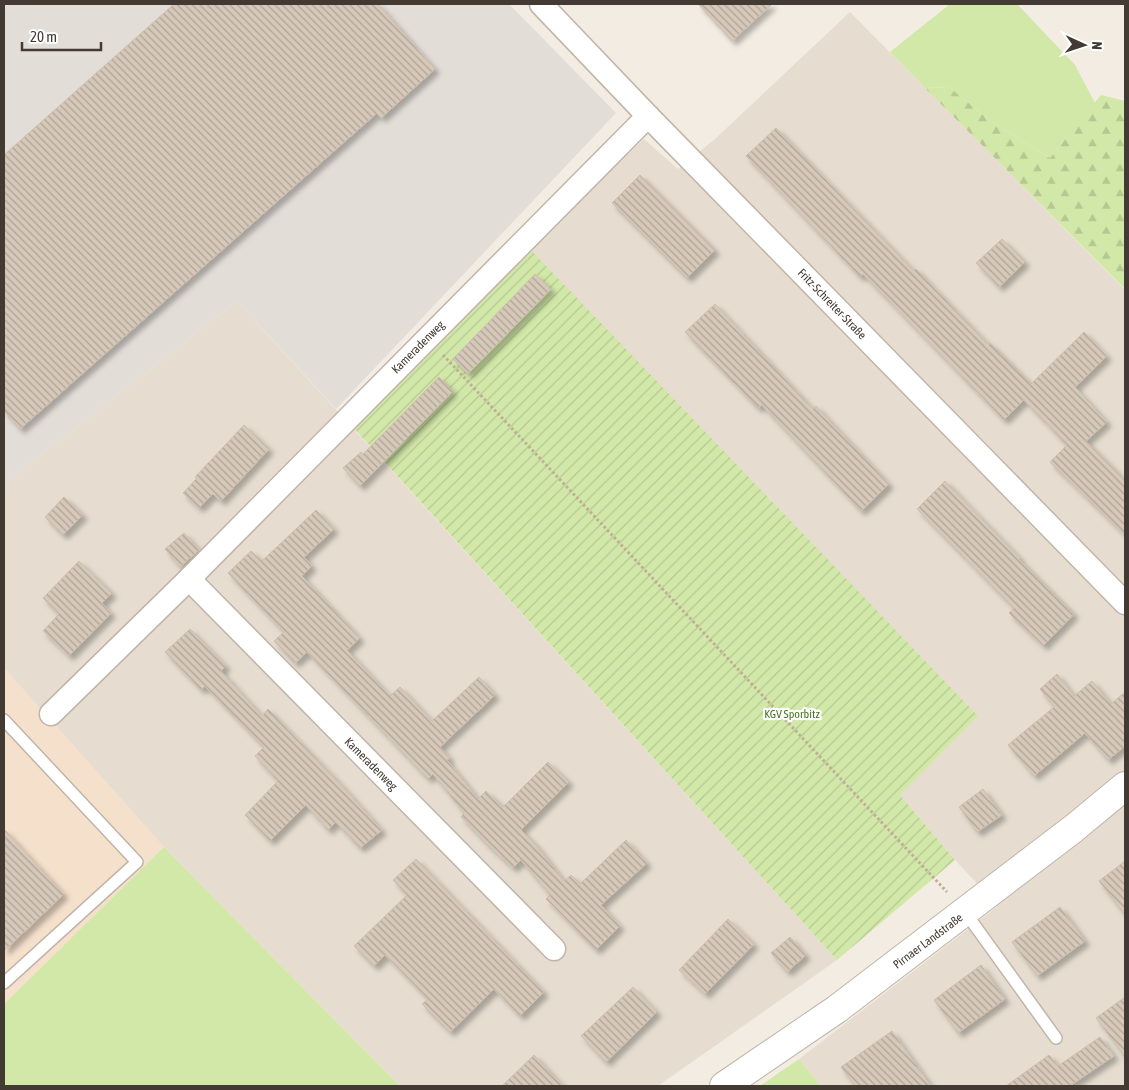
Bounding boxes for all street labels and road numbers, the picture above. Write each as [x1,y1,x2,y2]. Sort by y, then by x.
street label: Fritz-Schreiter-Straße [795,266,869,342]
street label: Kameradenweg [389,317,448,376]
street label: Kameradenweg [342,735,401,794]
street label: Pirnaer Landstraße [890,910,966,972]

